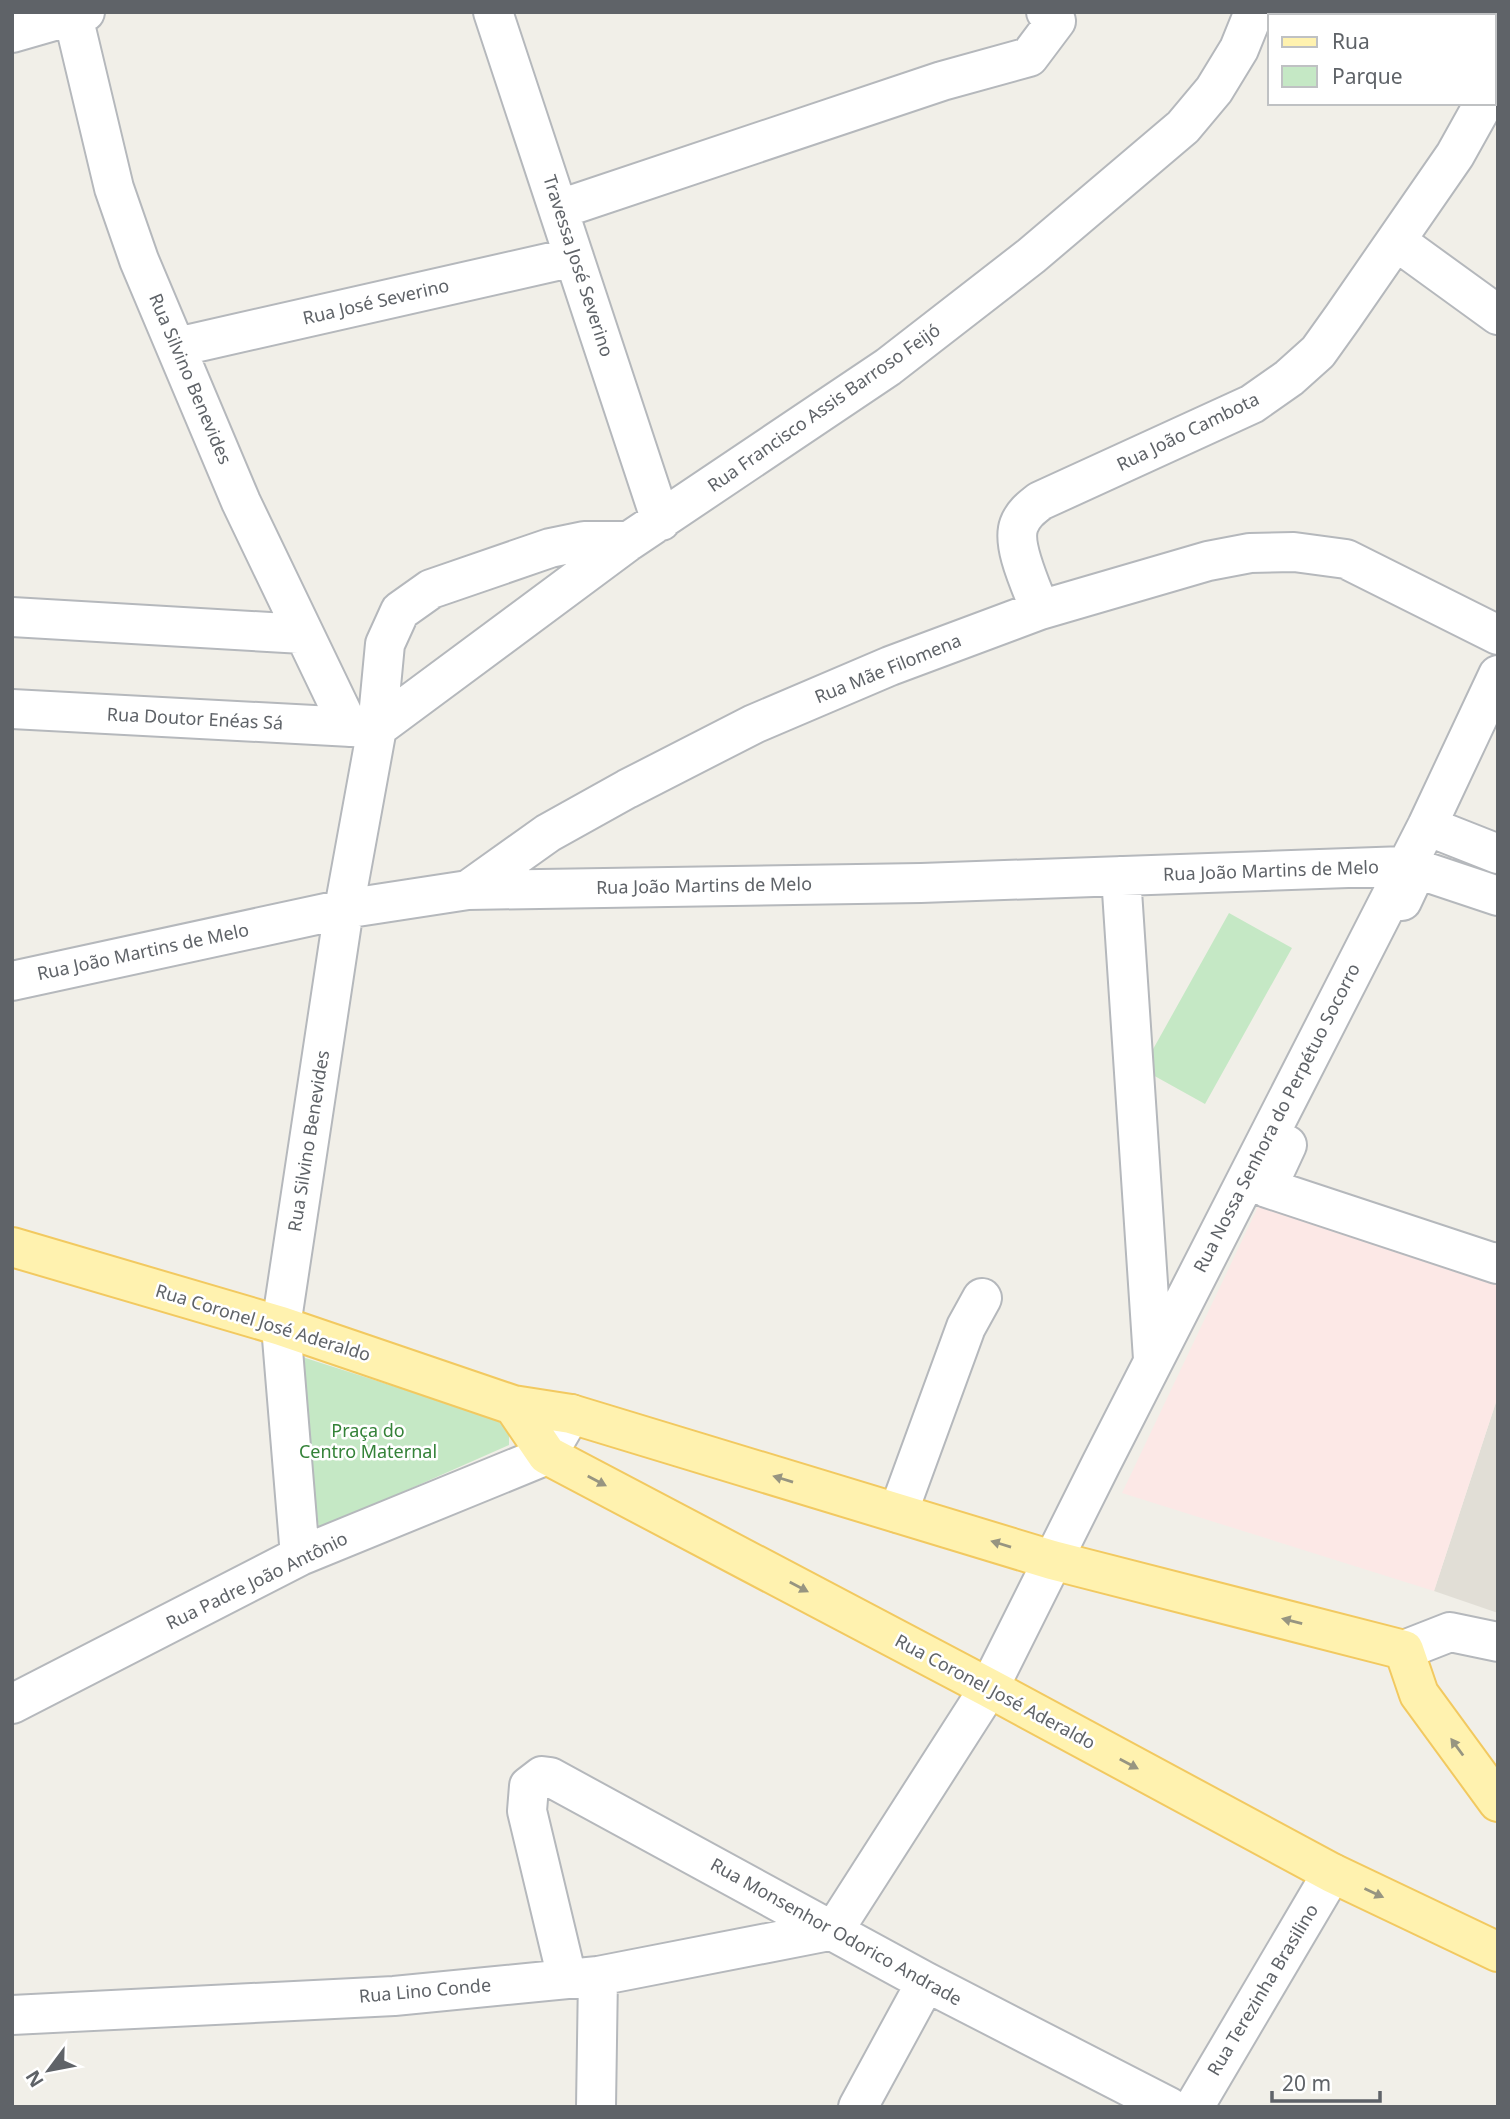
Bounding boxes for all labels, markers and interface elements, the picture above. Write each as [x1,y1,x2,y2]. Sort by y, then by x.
legend [1268,14,1496,105]
text: Rua [1332,27,1370,55]
text: Parque [1332,62,1402,90]
street label: Travessa José Severino [538,172,620,360]
street label: Rua José Severino [300,273,451,330]
street label: Rua Silvino Benevides [144,290,238,468]
street label: Rua Francisco Assis Barroso Feijó [702,317,944,497]
street label: Rua João Cambota [1112,386,1263,476]
street label: Rua Mãe Filomena [811,628,964,708]
street label: Rua Doutor Enéas Sá [106,701,284,735]
street label: Rua João Martins de Melo [1163,854,1379,886]
street label: Rua João Martins de Melo [596,871,812,899]
street label: Rua João Martins de Melo [35,917,251,985]
street label: Rua Nossa Senhora do Perpétuo Socorro [1187,959,1365,1276]
street label: Rua Silvino Benevides [282,1049,334,1233]
street label: Rua Coronel José Aderaldo [153,1278,374,1366]
park label: Praça do Centro Maternal [299,1418,437,1463]
one-way arrow [772,1473,793,1483]
one-way arrow [588,1475,608,1487]
street label: Rua Padre João Antônio [162,1526,351,1635]
one-way arrow [990,1539,1011,1549]
one-way arrow [789,1582,809,1593]
one-way arrow [1281,1615,1303,1626]
street label: Rua Coronel José Aderaldo [891,1628,1100,1754]
one-way arrow [1451,1738,1465,1756]
one-way arrow [1119,1758,1139,1770]
street label: Rua Monsenhor Odorico Andrade [707,1852,966,2010]
one-way arrow [1363,1888,1384,1899]
street label: Rua Terezinha Brasilino [1201,1899,1323,2080]
street label: Rua Lino Conde [358,1972,492,2008]
north arrow [14,2035,84,2105]
scale bar [1272,2060,1380,2104]
text: N [19,2066,50,2092]
text: 20 m [1282,2069,1331,2097]

